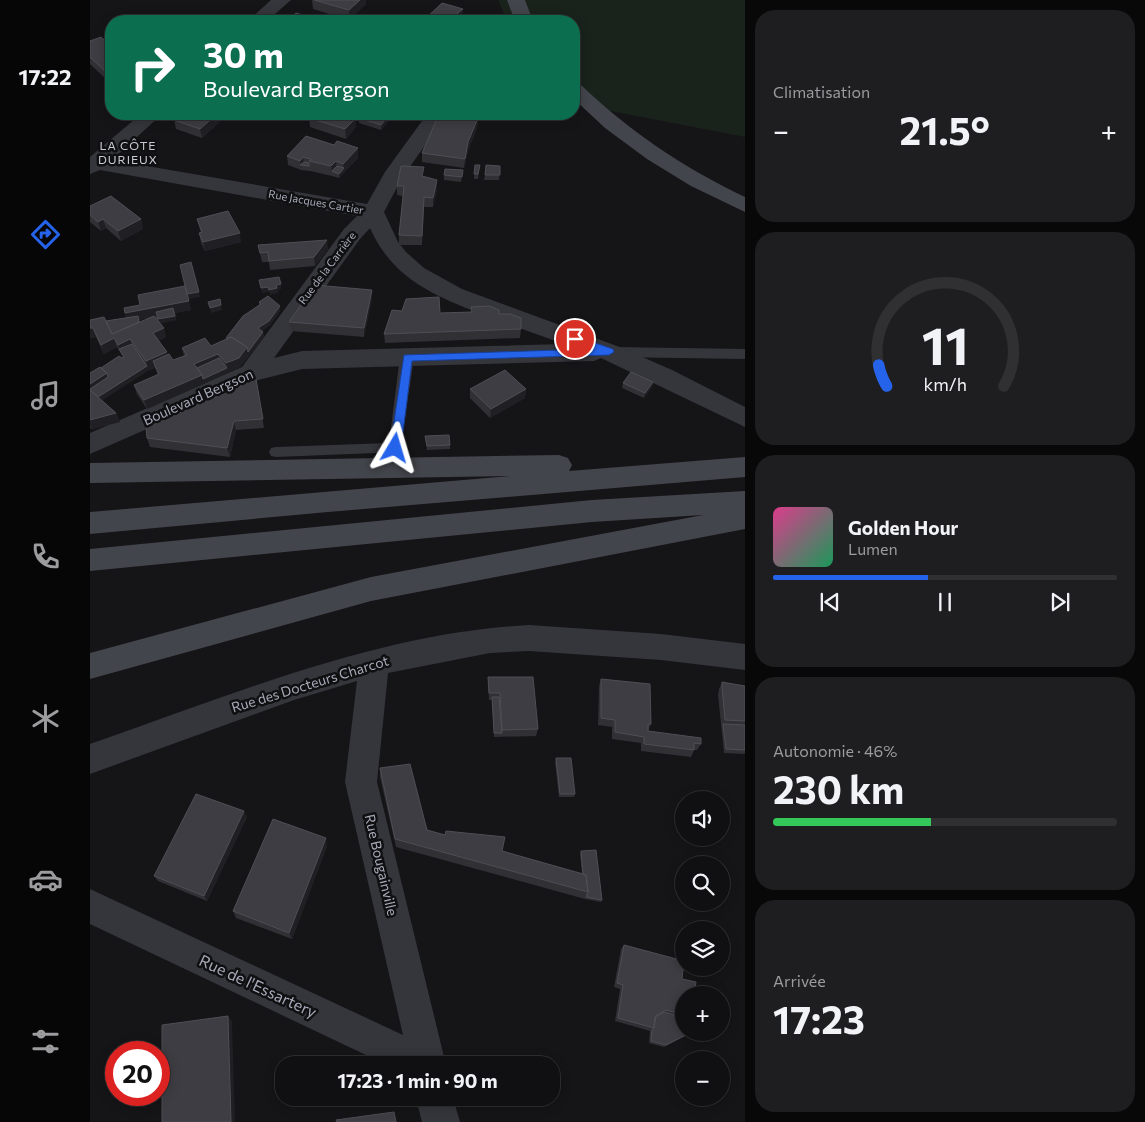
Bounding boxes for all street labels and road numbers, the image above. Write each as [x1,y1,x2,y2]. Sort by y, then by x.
street label: Rue Jacques Cartier [267,187,365,217]
street label: Rue de la Carrière [295,229,358,306]
street label: Boulevard Bergson [140,365,256,428]
street label: Rue des Docteurs Charcot [229,651,391,716]
street label: Rue Bougainville [362,812,401,917]
street label: Rue de l'Essartery [196,950,320,1021]

